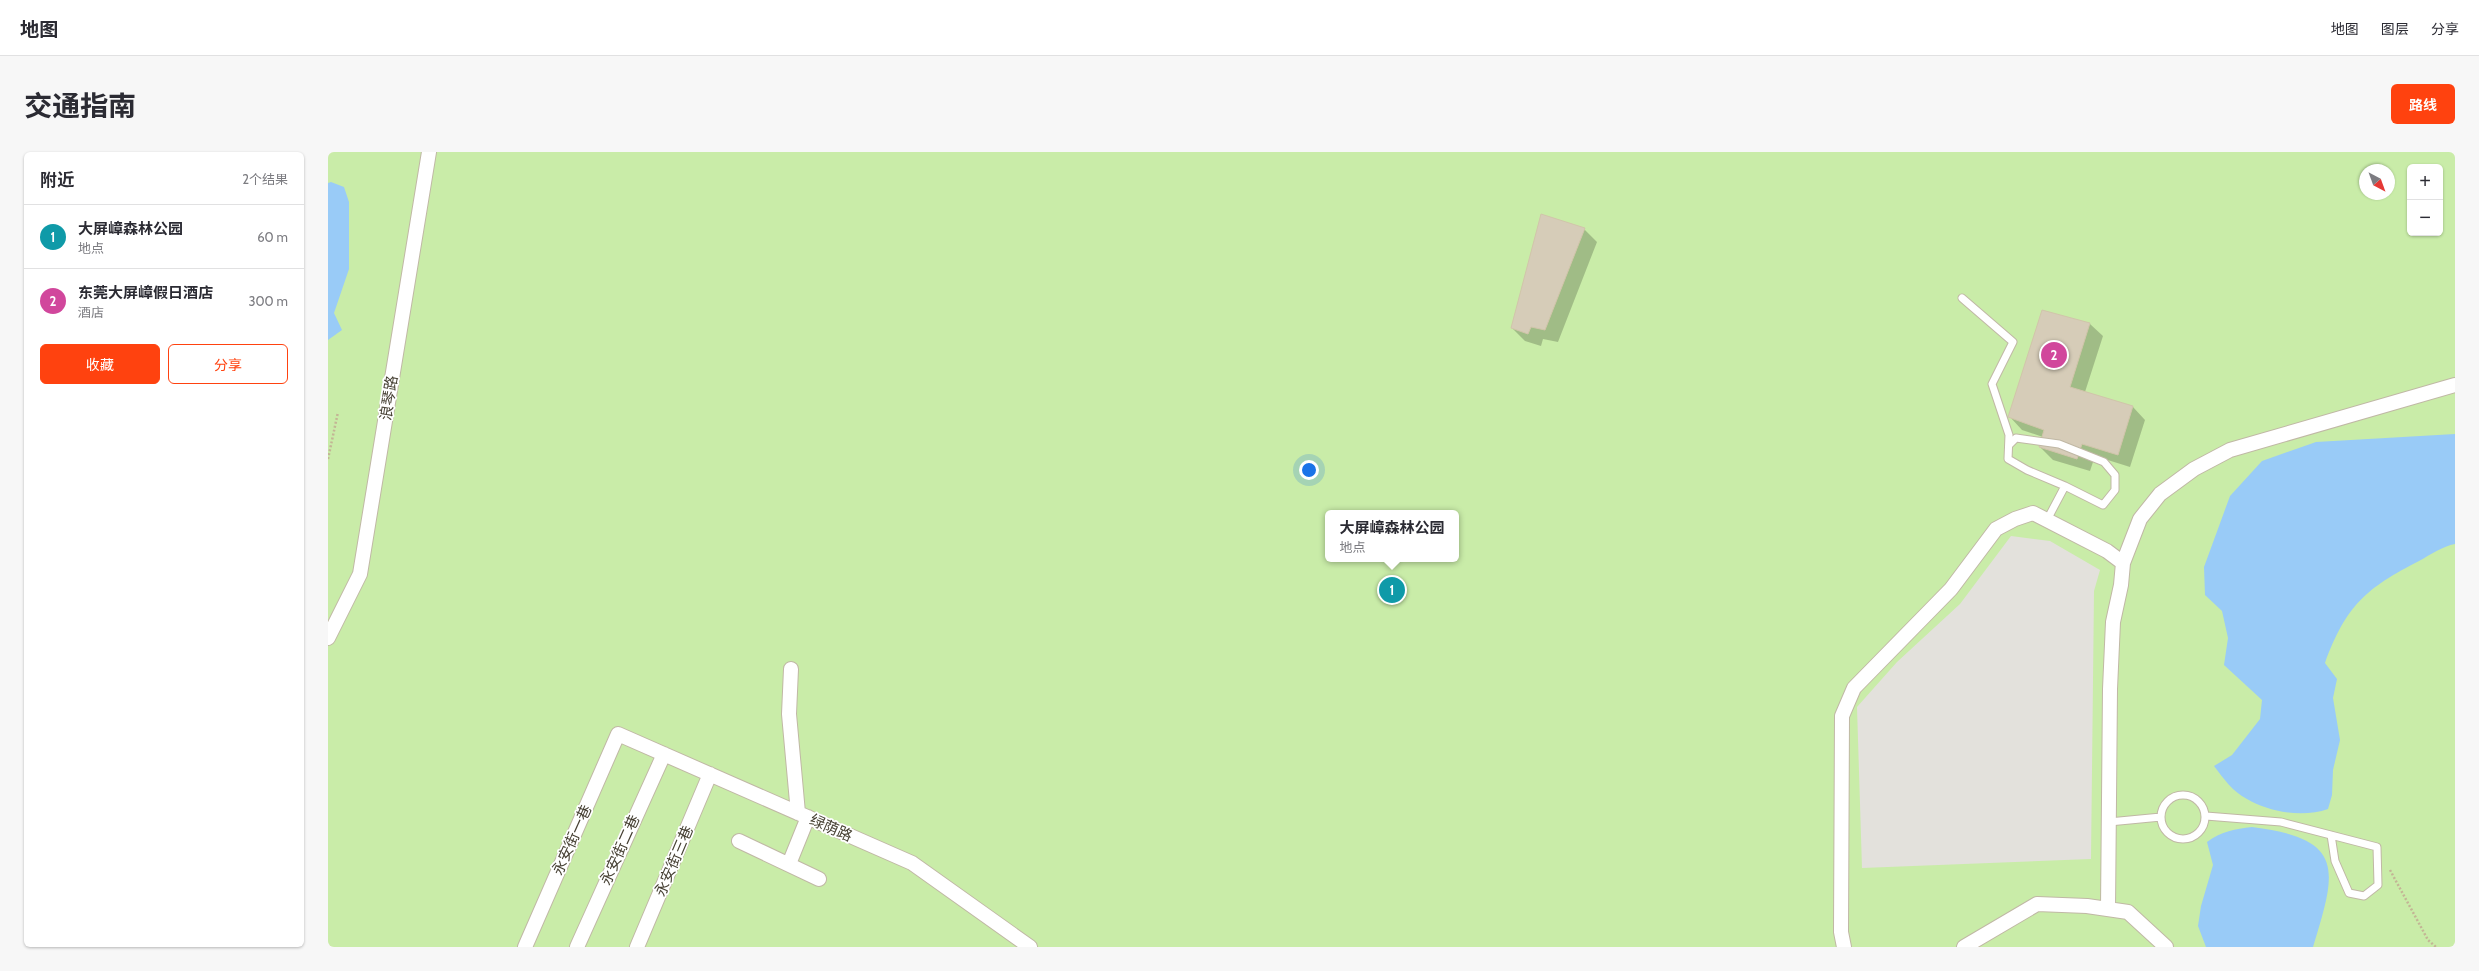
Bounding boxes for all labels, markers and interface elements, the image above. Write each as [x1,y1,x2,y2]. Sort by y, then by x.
text: 地图 [20,18,58,41]
text: 地图 [2331,20,2359,38]
text: 图层 [2381,20,2409,38]
text: 分享 [2431,20,2459,38]
button: 路线 [2391,84,2455,124]
text: 交通指南 [24,89,136,123]
north arrow [2359,164,2395,200]
map controls [2407,164,2443,236]
button: + [2407,164,2443,200]
text: 附近 [40,170,74,190]
text: 2个结果 [242,171,288,187]
button: − [2407,200,2443,236]
text: 大屏嶂森林公园 [78,220,183,238]
text: 1 [51,229,55,245]
text: 60 m [257,229,288,245]
text: 地点 [78,240,104,256]
text: 东莞大屏嶂假日酒店 [78,284,213,302]
text: 2 [50,293,56,309]
text: 300 m [248,293,288,309]
text: 酒店 [78,304,104,320]
pin: 2 [2041,340,2067,370]
button: 收藏 [40,344,160,384]
button: 分享 [168,344,288,384]
street label: 浪琴路 [377,374,401,422]
your location [1299,460,1319,480]
popup [1325,510,1459,562]
text: 大屏嶂森林公园 [1339,519,1445,537]
text: 地点 [1339,539,1366,555]
pin: 1 [1379,575,1405,605]
street label: 永安街一巷 [549,802,595,878]
street label: 绿荫路 [807,811,855,845]
street label: 永安街二巷 [597,812,643,888]
street label: 永安街三巷 [651,823,697,899]

